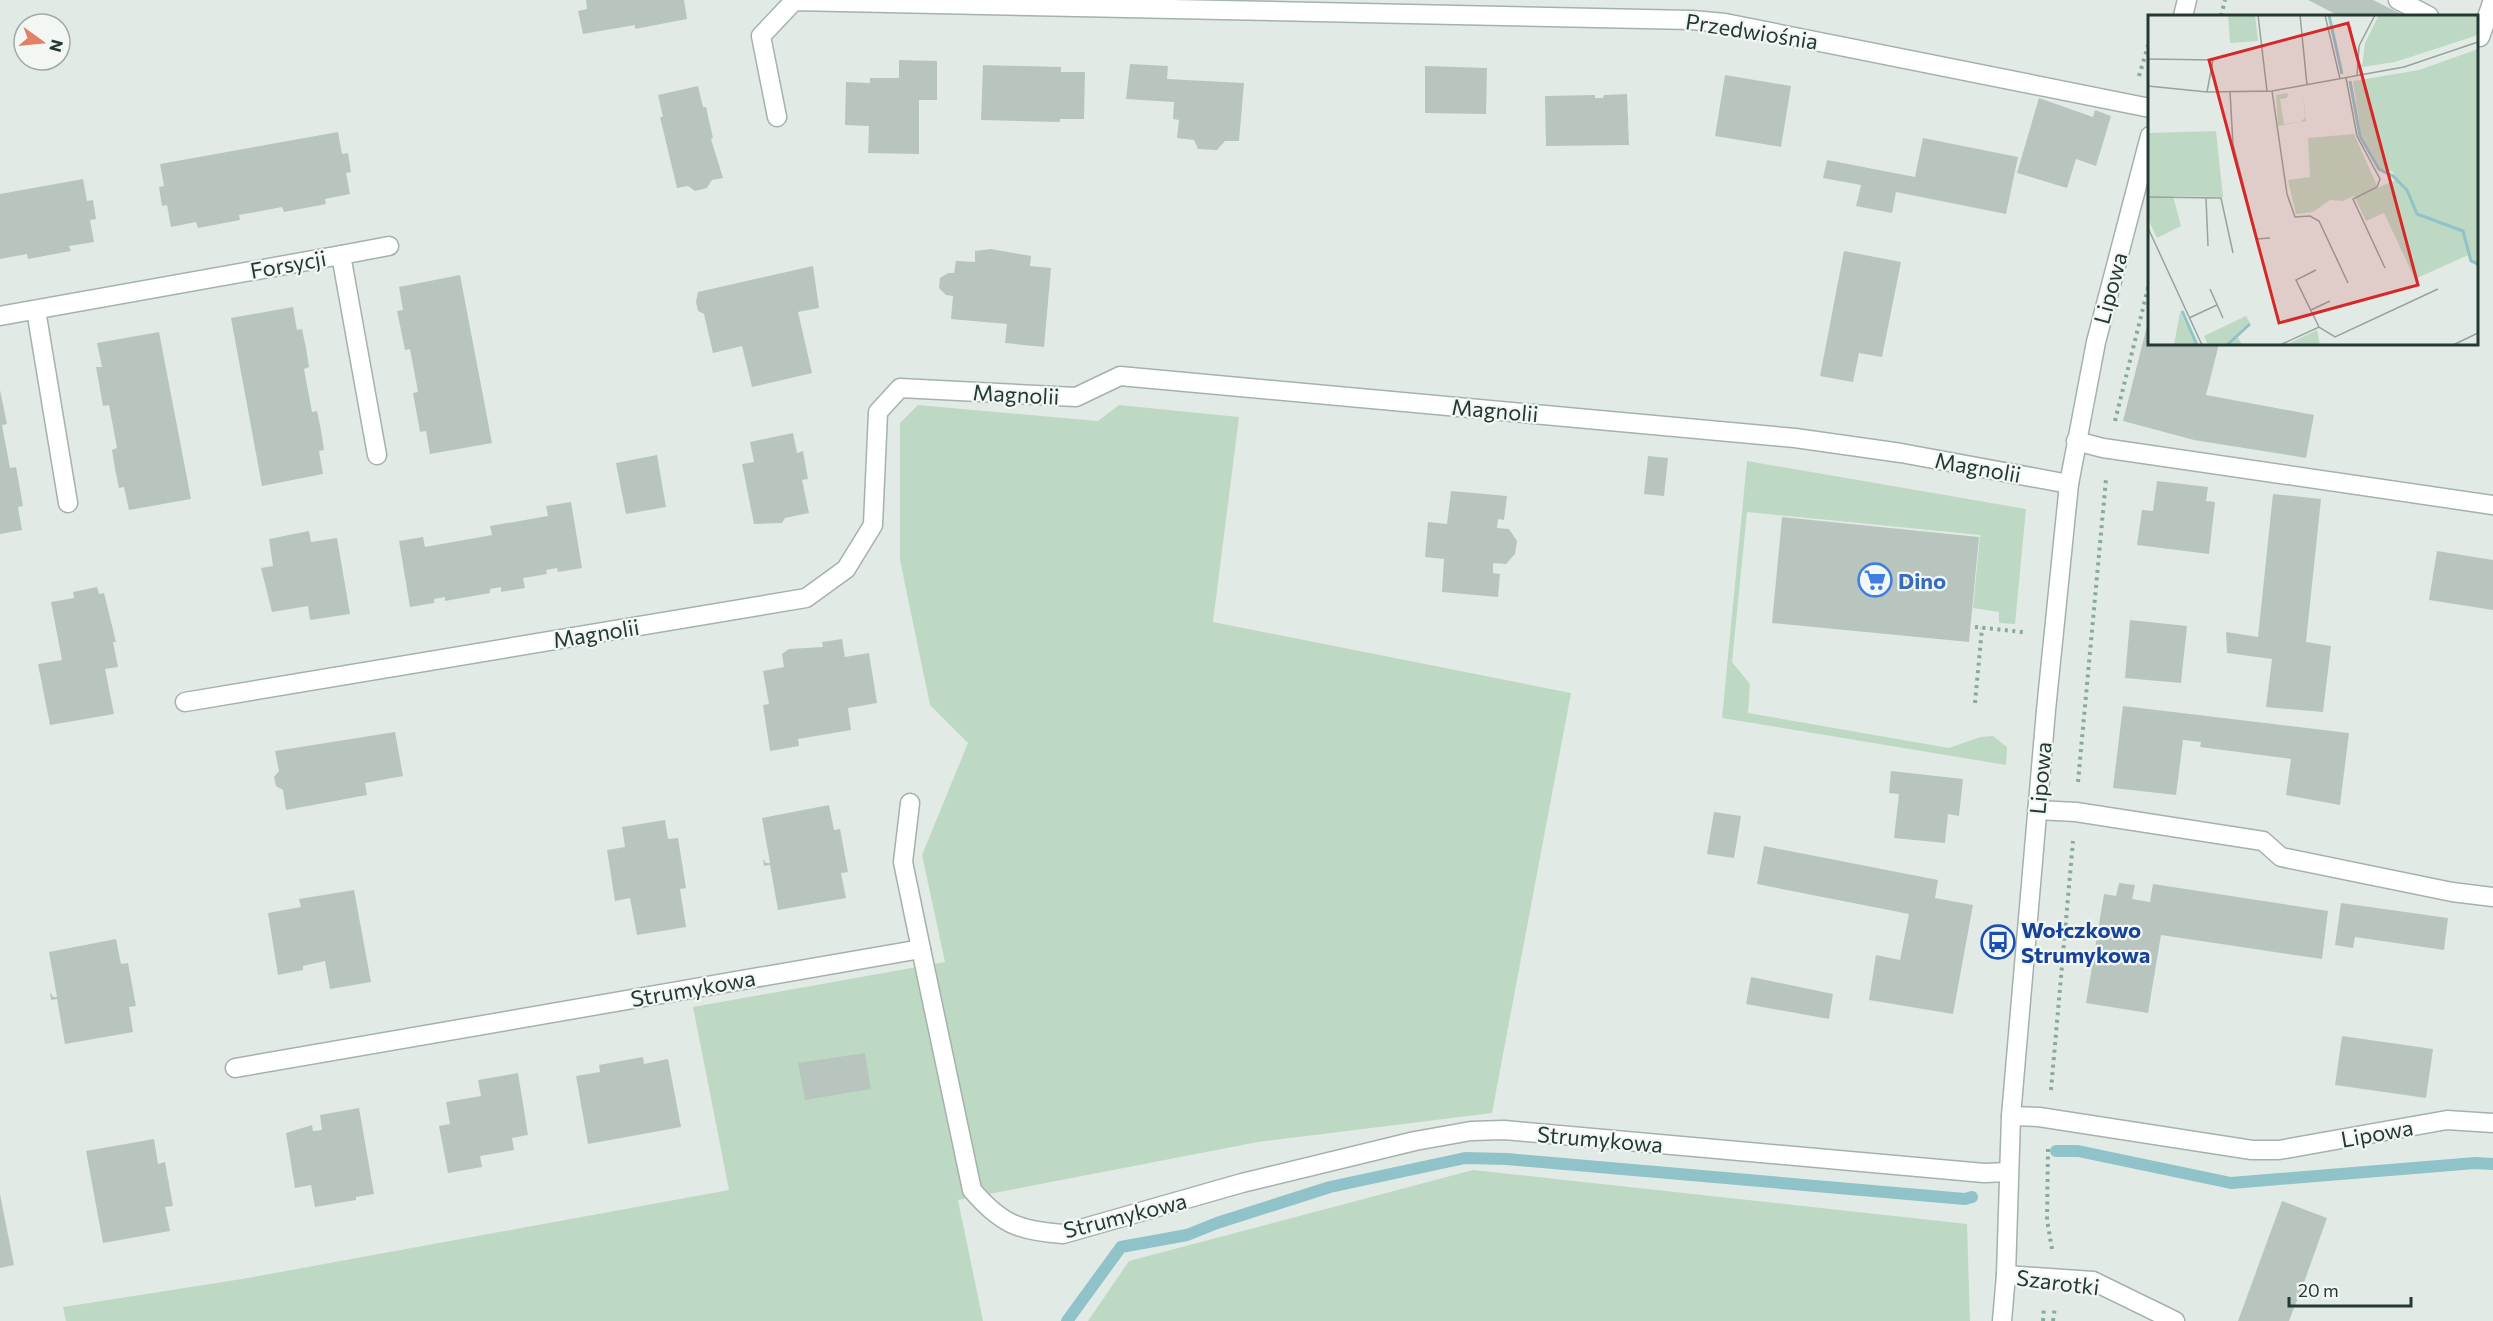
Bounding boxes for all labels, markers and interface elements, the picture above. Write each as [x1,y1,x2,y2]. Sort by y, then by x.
street label: Przedwiośnia [1684,7,1820,55]
north arrow [12,12,72,72]
inset map [2148,15,2478,345]
text: N [46,38,68,54]
street label: Forsycji [248,244,328,284]
street label: Lipowa [2088,249,2132,327]
street label: Magnolii [972,378,1060,410]
street label: Magnolii [1451,393,1539,427]
street label: Magnolii [1933,446,2023,488]
supermarket icon: Dino [1857,562,1893,598]
place label: Dino [1898,567,1946,594]
street label: Magnolii [551,613,641,653]
street label: Lipowa [2023,741,2057,815]
place label: Wołczkowo Strumykowa [2021,916,2150,968]
bus stop icon: Wołczkowo Strumykowa [1980,924,2016,960]
street label: Strumykowa [629,964,757,1012]
street label: Lipowa [2339,1113,2415,1153]
street label: Strumykowa [1536,1120,1664,1158]
street label: Strumykowa [1061,1187,1189,1243]
street label: Szarotki [2015,1264,2101,1300]
scale bar [2289,1270,2410,1308]
text: 20 m [2298,1279,2339,1301]

